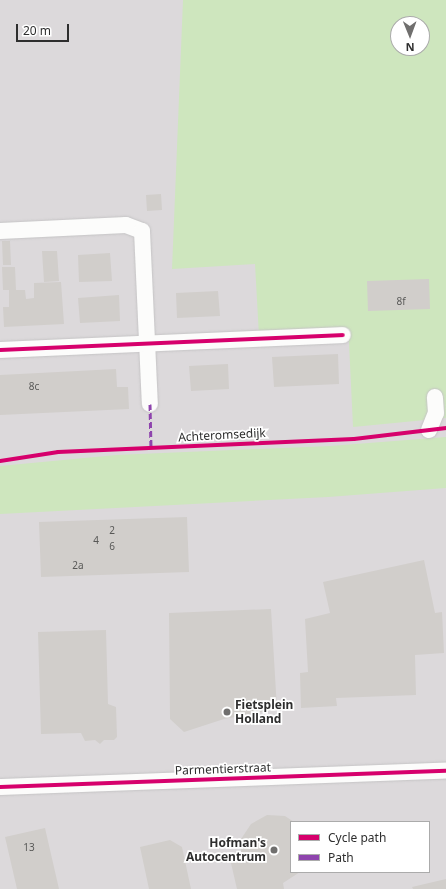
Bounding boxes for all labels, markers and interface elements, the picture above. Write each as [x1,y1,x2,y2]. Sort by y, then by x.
scale bar [18,16,71,42]
north arrow [390,16,430,56]
text: 20 m [23,22,51,39]
text: N [406,40,415,55]
house number: 8f [396,296,406,308]
house number: 8c [29,381,39,393]
street label: Achteromsedijk [178,426,266,444]
house number: 2 [109,525,115,537]
house number: 4 [93,535,99,547]
house number: 6 [109,541,115,553]
house number: 2a [72,560,84,572]
place label: Fietsplein Holland [235,698,293,726]
marker: Fietsplein Holland [222,707,232,717]
street label: Parmentierstraat [175,760,271,778]
legend [290,821,430,873]
text: Cycle path [328,829,386,846]
place label: Hofman's Autocentrum [186,836,266,864]
house number: 13 [23,842,35,854]
marker: Hofman's Autocentrum [269,845,279,855]
text: Path [328,849,354,866]

